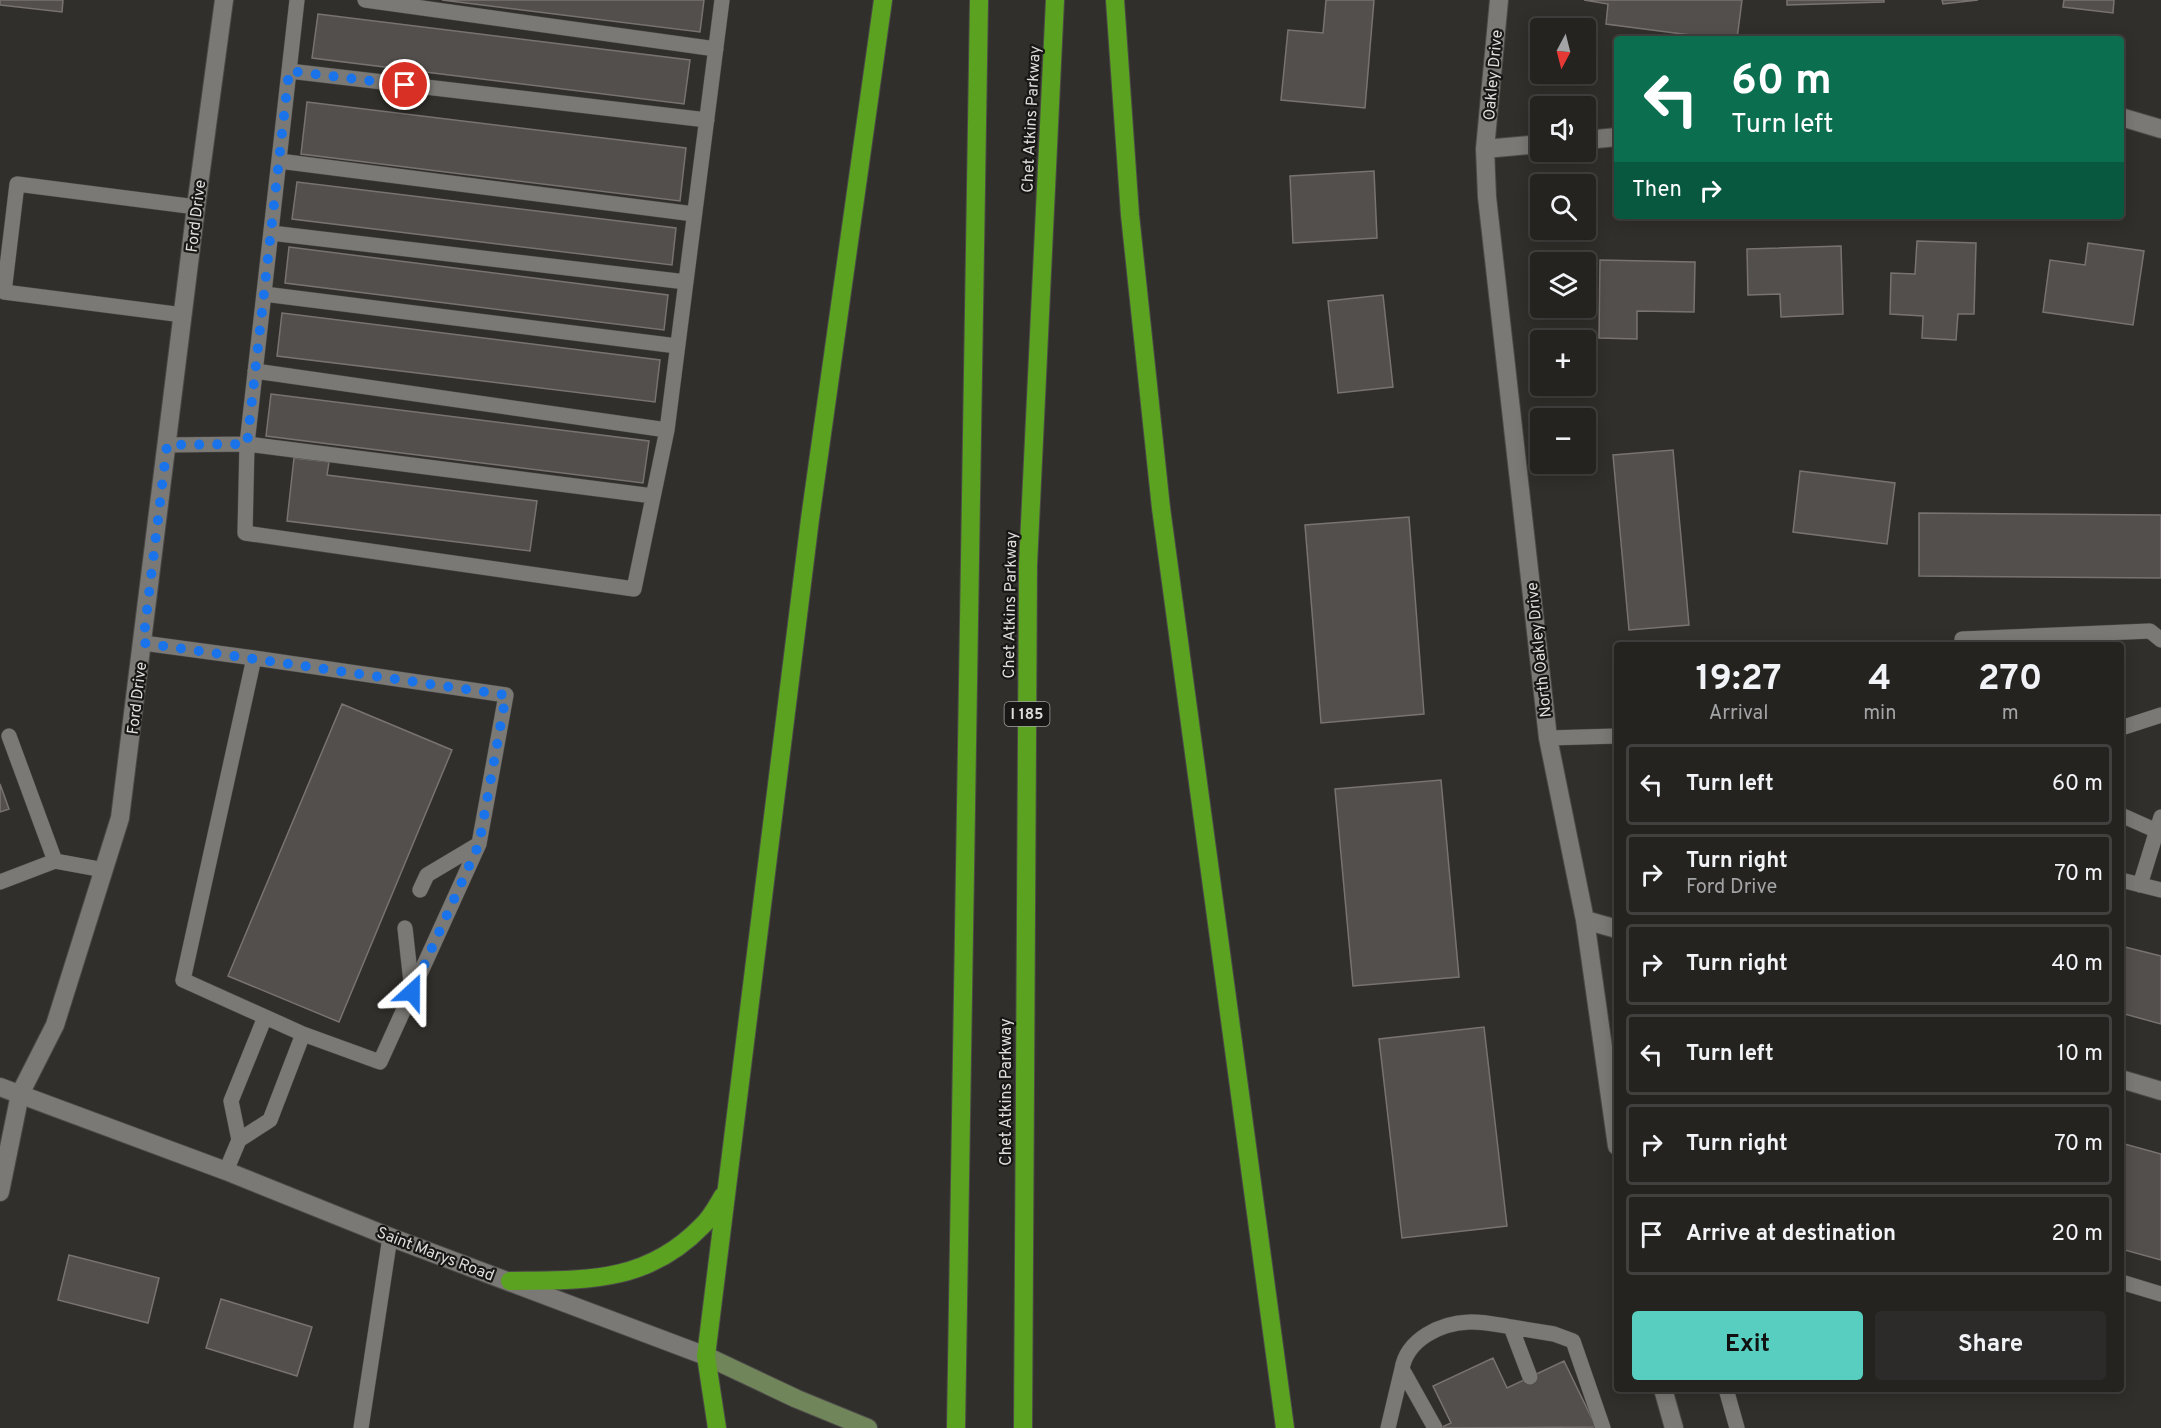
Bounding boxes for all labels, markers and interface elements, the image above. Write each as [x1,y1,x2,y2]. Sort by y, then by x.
north arrow [1530,18,1596,84]
map controls [1530,18,1596,474]
street label: Oakley Drive [1480,29,1508,121]
street label: Chet Atkins Parkway [1018,45,1046,193]
text: 60 m [1731,56,1832,109]
pin [379,59,430,110]
icon: left [1632,60,1710,138]
icon: arrive [388,68,421,101]
button: sound [1530,96,1596,162]
text: Turn left [1731,108,1833,142]
button: search [1530,174,1596,240]
icon: right [1694,174,1727,207]
text: Then [1632,177,1682,204]
street label: Ford Drive [183,179,211,254]
button: layers [1530,252,1596,318]
button: + [1530,330,1596,396]
button: − [1530,408,1596,474]
street label: Chet Atkins Parkway [1000,531,1022,679]
street label: North Oakley Drive [1523,581,1557,719]
text: 19:27 [1695,657,1782,703]
text: 4 [1868,657,1891,703]
text: 270 [1978,657,2043,703]
street label: Ford Drive [124,661,152,736]
text: Arrival [1709,701,1768,727]
text: min [1863,701,1896,727]
text: m [2002,701,2019,727]
road number: I 185 [1004,702,1050,726]
icon: left [1635,768,1668,801]
text: Turn left [1686,771,1774,798]
text: 60 m [2052,771,2103,798]
text: Turn right [1686,848,1788,875]
icon: right [1635,858,1668,891]
text: 70 m [2054,861,2103,888]
text: Ford Drive [1686,875,1777,901]
icon: right [1635,948,1668,981]
text: Turn right [1686,951,1788,978]
text: 40 m [2051,951,2103,978]
position arrow [380,960,444,1024]
street label: Chet Atkins Parkway [997,1018,1017,1166]
icon: left [1635,1038,1668,1071]
text: Turn left [1686,1041,1774,1068]
text: 10 m [2057,1041,2103,1068]
icon: right [1635,1128,1668,1161]
text: Turn right [1686,1131,1788,1158]
text: 70 m [2054,1131,2103,1158]
icon: arrive [1635,1218,1668,1251]
text: Arrive at destination [1686,1221,1896,1248]
text: 20 m [2052,1221,2103,1248]
street label: Saint Marys Road [374,1223,497,1287]
button: Exit [1632,1311,1863,1380]
button: Share [1875,1311,2106,1380]

